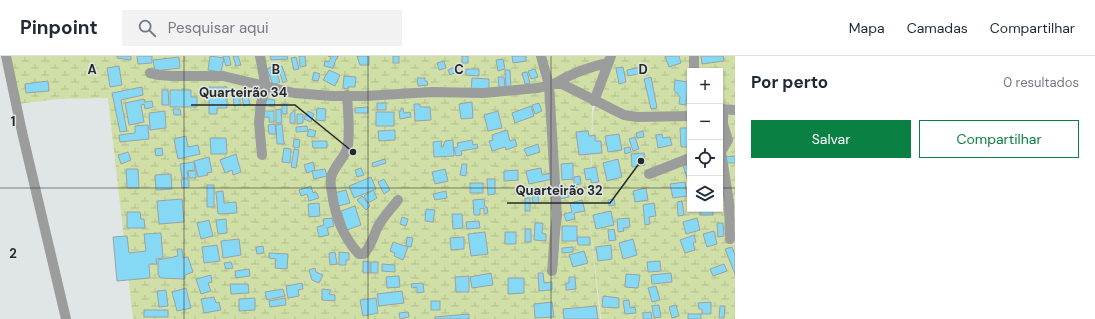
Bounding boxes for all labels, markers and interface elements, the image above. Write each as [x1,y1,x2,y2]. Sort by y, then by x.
search box [122,10,402,46]
text: Pinpoint [20,15,98,40]
icon: search [136,17,158,39]
text: Pesquisar aqui [168,18,269,38]
text: Mapa [849,19,885,37]
text: Camadas [907,19,968,37]
text: Compartilhar [990,19,1075,37]
text: A [87,61,97,78]
text: B [272,61,280,78]
text: C [454,61,464,78]
text: D [638,61,648,78]
map controls [687,68,723,212]
button: + [687,68,723,104]
text: Por perto [751,71,828,93]
text: 0 resultados [1003,74,1079,91]
callout: Quarteirão 34 [191,80,295,105]
text: Quarteirão 34 [199,84,287,101]
button: − [687,104,723,140]
text: 1 [11,113,15,130]
button: Salvar [751,120,911,158]
button: Compartilhar [919,120,1079,158]
button: locate [687,140,723,176]
button: layers [687,176,723,212]
callout: Quarteirão 32 [507,178,610,203]
text: Quarteirão 32 [515,182,603,199]
text: 2 [9,245,17,262]

